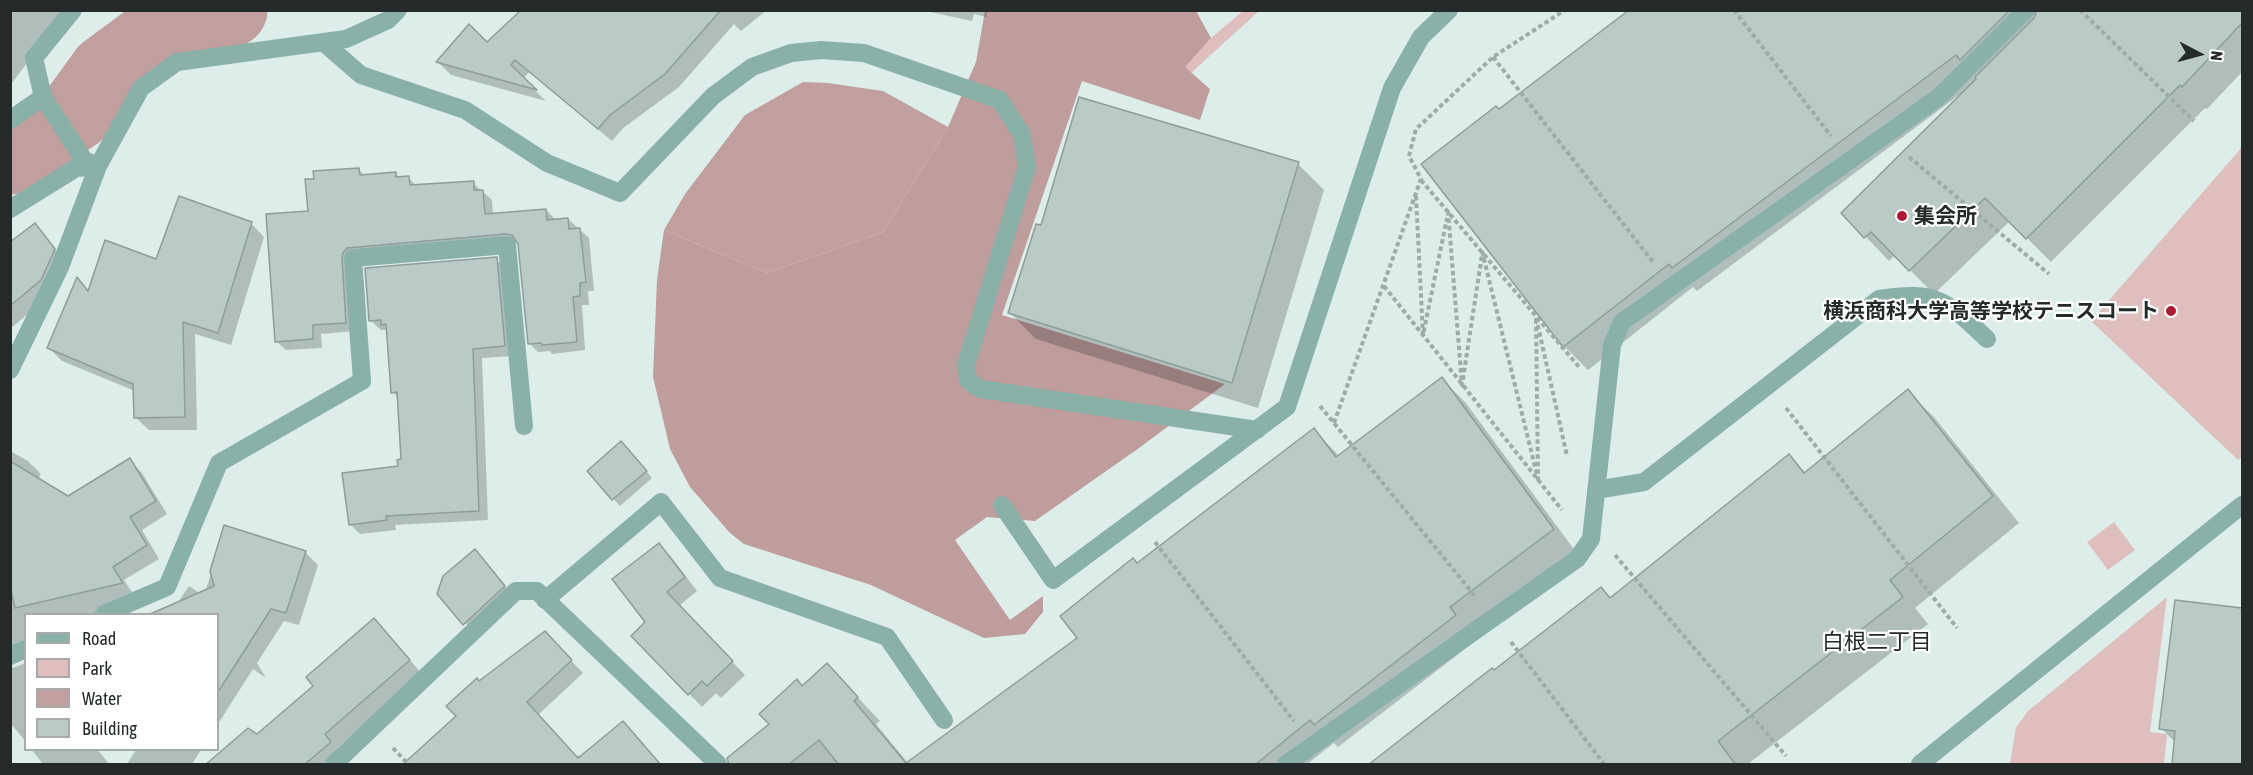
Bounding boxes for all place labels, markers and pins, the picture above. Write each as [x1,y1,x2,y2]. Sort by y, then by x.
place label: 集会所 [1914,203,1977,229]
marker: 集会所 [1895,209,1909,223]
place label: 横浜商科大学高等学校テニスコート [1823,298,2159,324]
marker: 横浜商科大学高等学校テニスコート [2164,304,2178,318]

